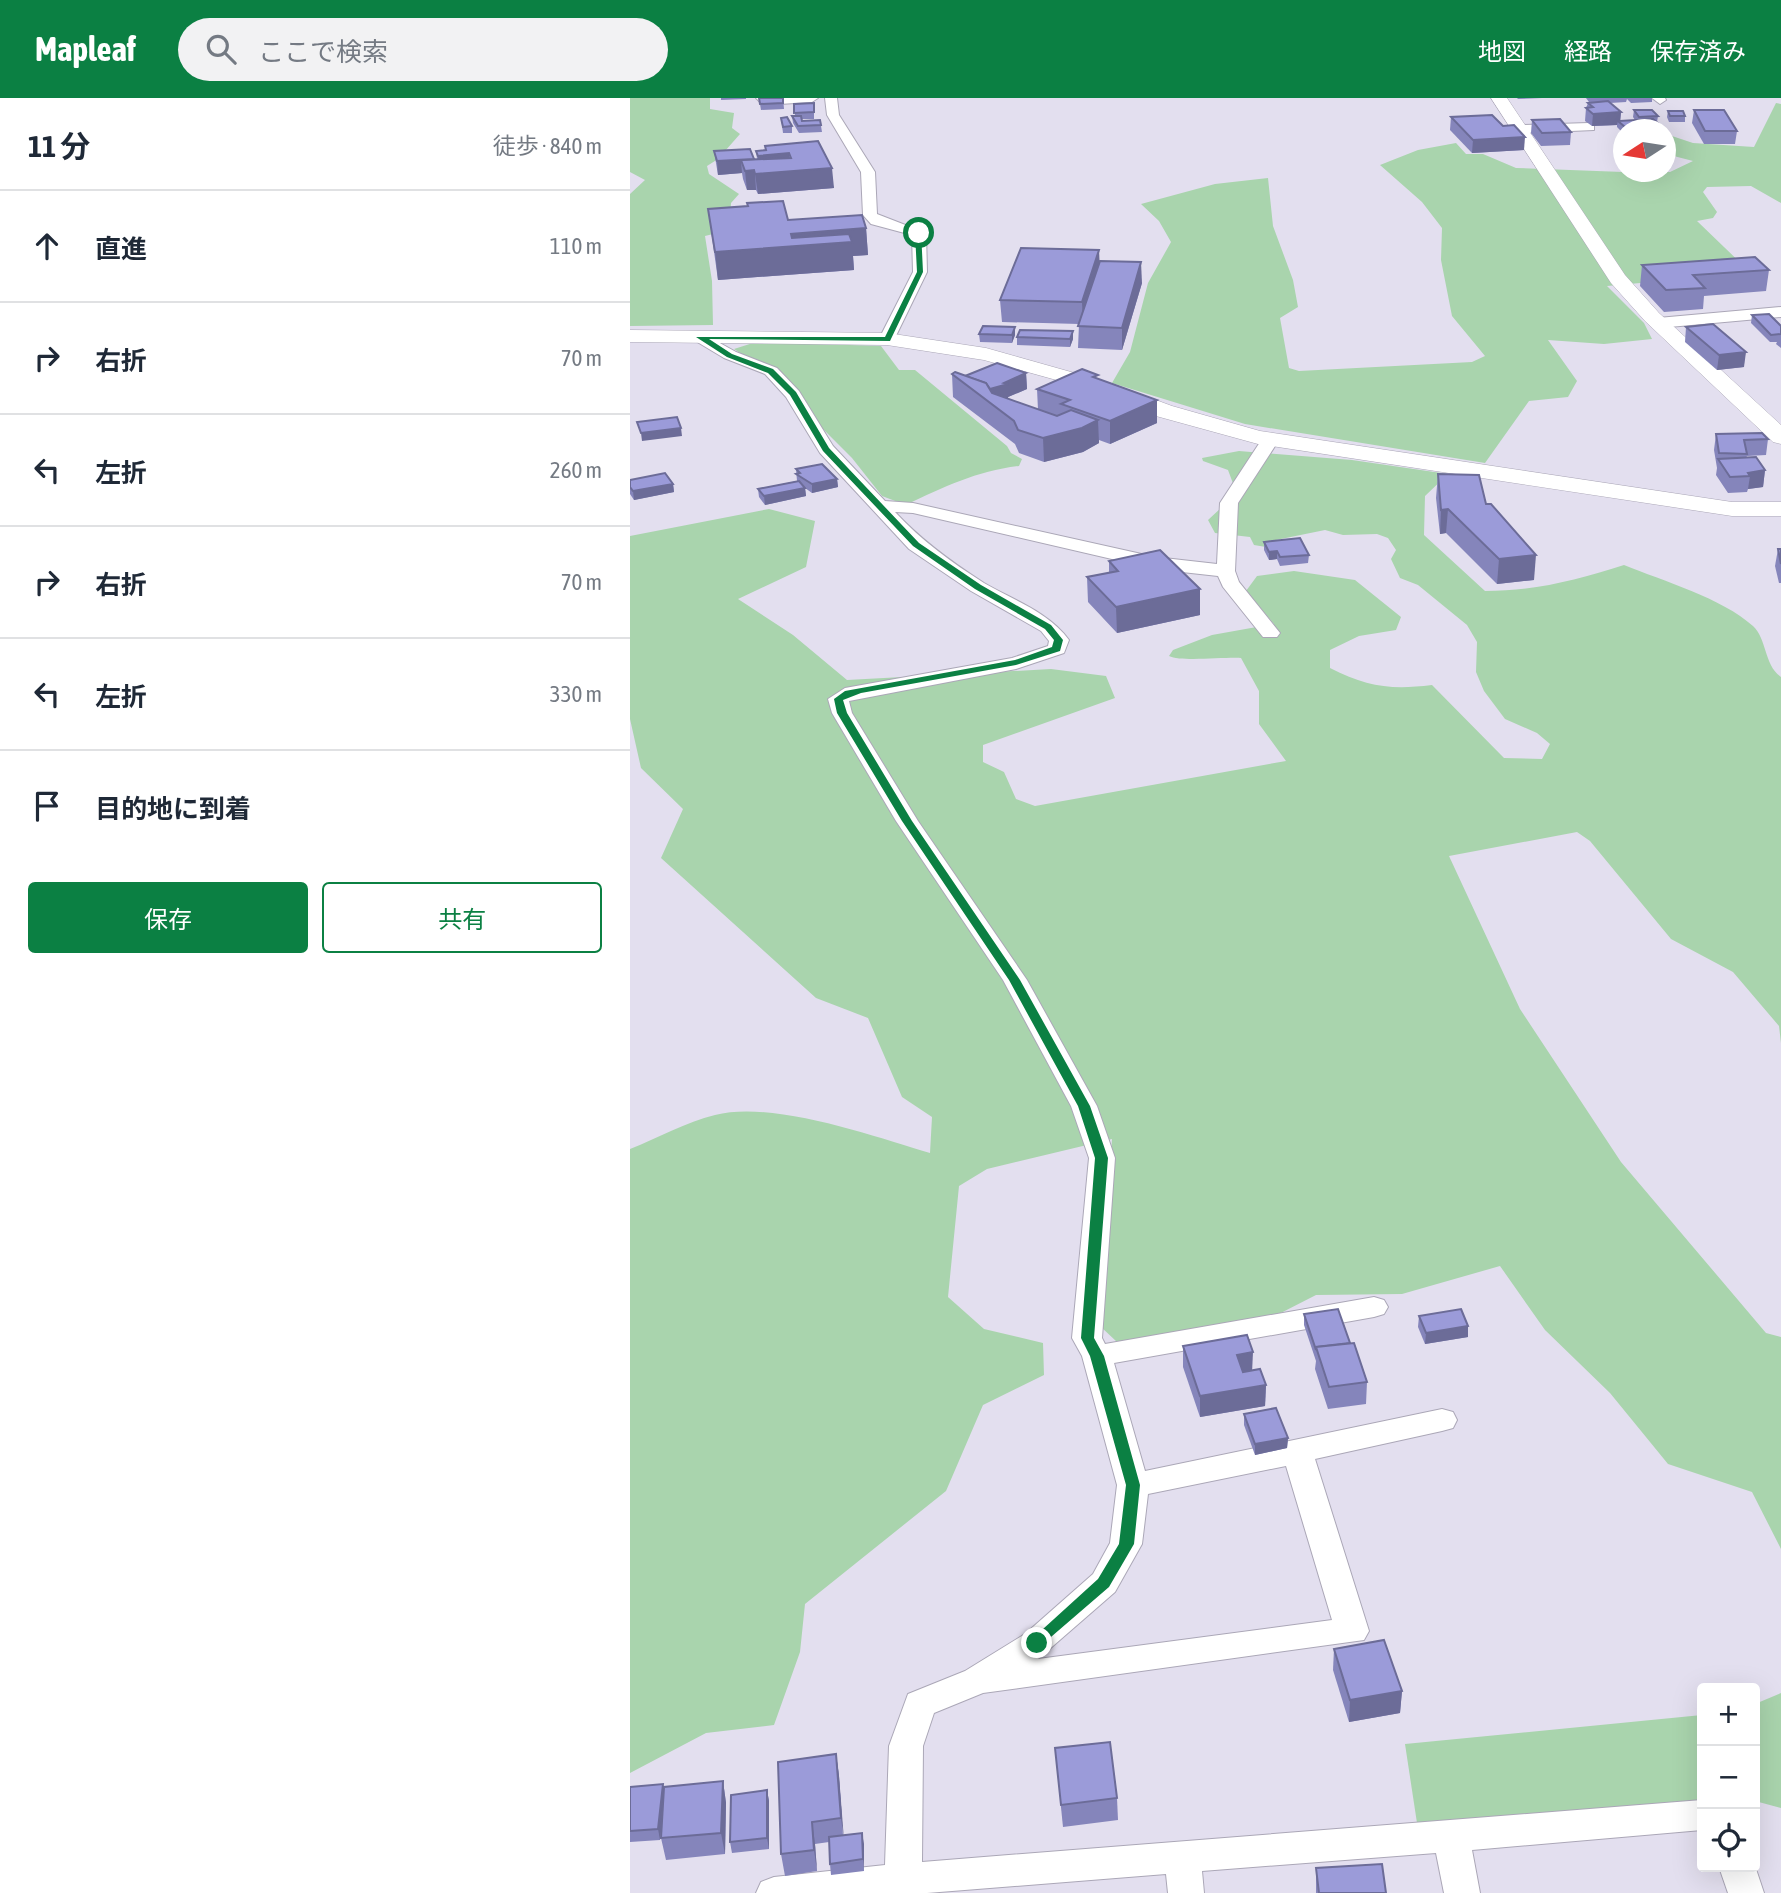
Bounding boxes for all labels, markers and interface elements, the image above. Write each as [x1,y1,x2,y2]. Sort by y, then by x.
search box [178,18,668,81]
text: Mapleaf [35,30,136,68]
icon: search [202,30,240,68]
text: ここで検索 [258,37,388,67]
text: 地図 [1478,38,1526,65]
text: 経路 [1564,38,1612,65]
text: 保存済み [1650,38,1746,65]
north arrow [1613,119,1676,182]
text: 11 分 [28,129,90,163]
text: 徒歩 · 840 m [493,133,602,159]
route start [903,217,934,248]
icon: ahead [28,227,66,265]
text: 110 m [550,233,602,259]
text: 直進 [95,234,147,264]
icon: right [28,339,66,377]
text: 70 m [561,345,602,371]
text: 右折 [95,346,147,376]
icon: left [28,451,66,489]
text: 260 m [550,457,602,483]
text: 左折 [95,458,147,488]
icon: right [28,563,66,601]
text: 70 m [561,569,602,595]
text: 右折 [95,570,147,600]
icon: left [28,675,66,713]
text: 330 m [550,681,602,707]
text: 左折 [95,682,147,712]
icon: arrive [28,787,66,825]
text: 目的地に到着 [95,794,251,824]
button: 保存 [28,882,308,953]
button: 共有 [322,882,602,953]
route end [1021,1627,1052,1658]
map controls [1697,1683,1760,1872]
button: + [1697,1683,1760,1746]
button: − [1697,1746,1760,1809]
button: locate [1697,1809,1760,1872]

